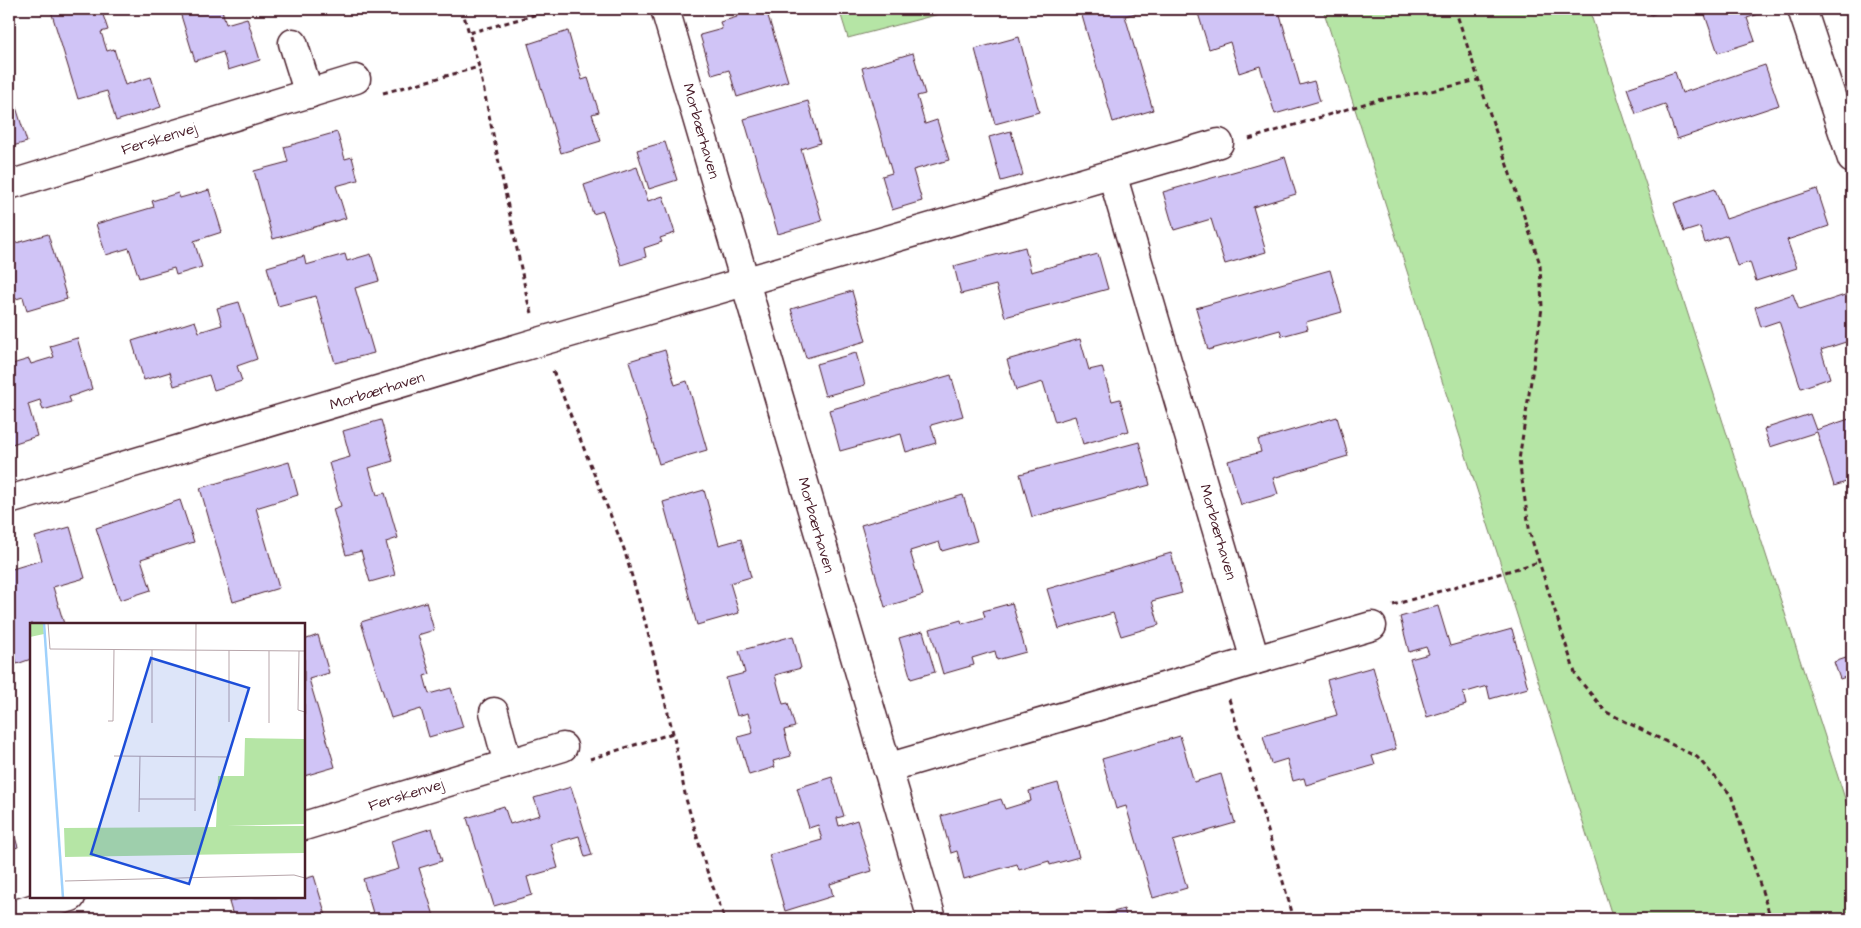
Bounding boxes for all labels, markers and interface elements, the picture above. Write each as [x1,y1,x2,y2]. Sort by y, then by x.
street label: Morbærhaven [677,81,725,182]
street label: Ferskenvej [119,118,200,160]
street label: Morbærhaven [327,366,427,415]
street label: Morbærhaven [792,475,840,576]
street label: Morbærhaven [1194,482,1242,583]
inset map [30,623,305,898]
street label: Ferskenvej [366,774,447,816]

